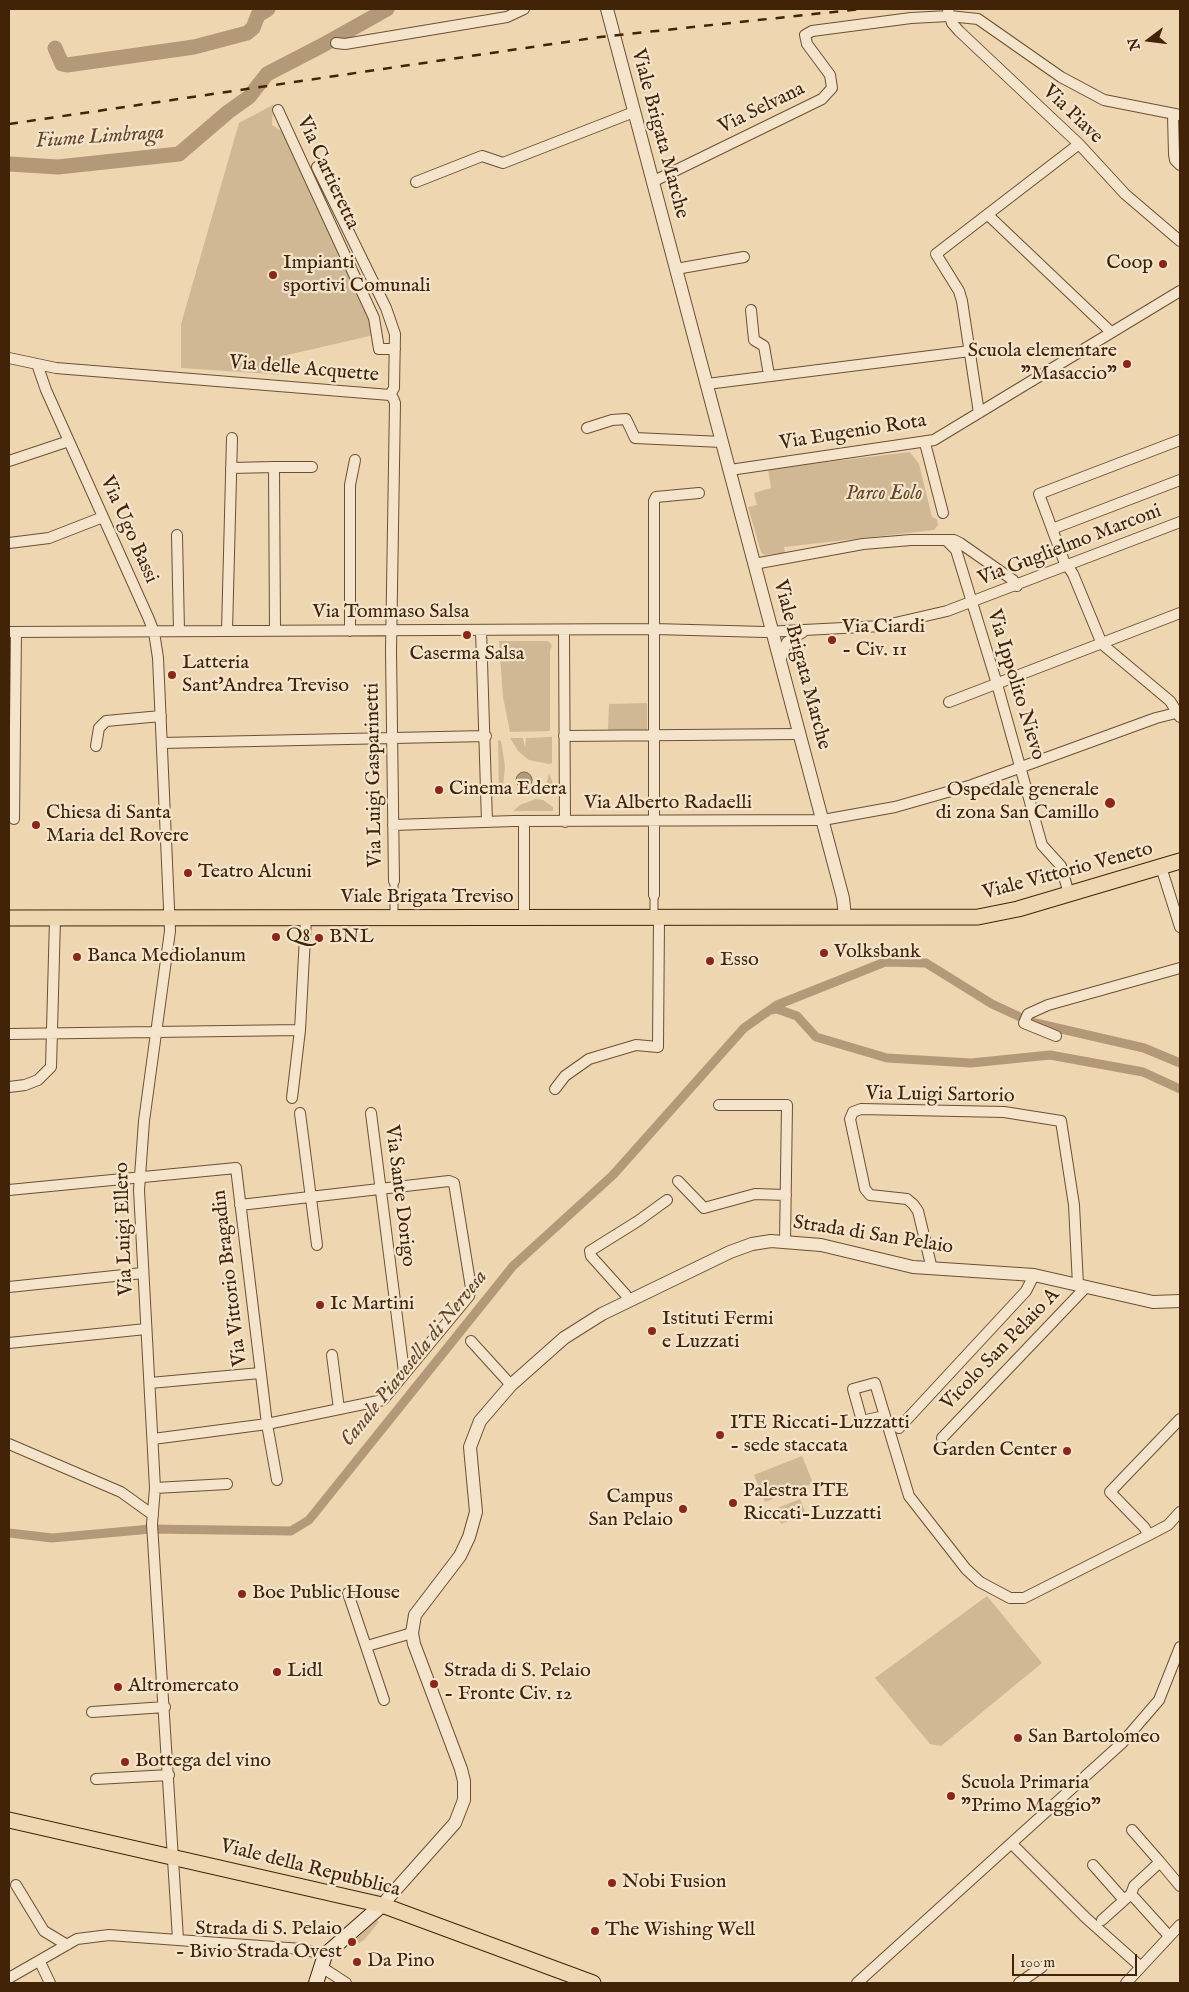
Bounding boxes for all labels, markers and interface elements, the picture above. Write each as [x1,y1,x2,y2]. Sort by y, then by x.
north arrow [1124,15,1174,65]
text: N [1124,36,1145,52]
street label: Viale Brigata Marche [625,47,693,221]
street label: Via Selvana [715,78,809,140]
street label: Via Piave [1037,80,1107,150]
street label: Via Cartieretta [290,113,364,233]
water label: Fiume Limbraga [35,121,165,155]
place label: Impianti sportivi Comunali [283,252,431,299]
place label: Coop [1106,252,1153,276]
marker: Coop [1157,258,1169,270]
marker: Impianti sportivi Comunali [267,269,279,281]
place label: Scuola elementare "Masaccio" [968,340,1117,387]
street label: Via delle Acquette [228,352,380,388]
marker: Scuola elementare "Masaccio" [1121,358,1133,370]
street label: Via Eugenio Rota [778,410,928,456]
street label: Via Ugo Bassi [94,473,162,587]
park label: Parco Eolo [846,483,922,507]
street label: Via Guglielmo Marconi [975,500,1165,592]
street label: Viale Brigata Marche [767,578,835,752]
street label: Via Tommaso Salsa [313,601,469,625]
street label: Via Ippolito Nievo [981,607,1049,763]
place label: Via Ciardi - Civ. 11 [842,616,925,663]
marker: Caserma Salsa [461,629,473,641]
marker: Via Ciardi - Civ. 11 [826,634,838,646]
place label: Caserma Salsa [410,643,524,667]
place label: Latteria Sant'Andrea Treviso [182,652,349,699]
marker: Latteria Sant'Andrea Treviso [166,669,178,681]
street label: Via Luigi Gasparinetti [361,682,389,868]
place label: Cinema Edera [449,778,567,802]
place label: Ospedale generale di zona San Camillo [936,779,1099,826]
marker: Cinema Edera [433,784,445,796]
street label: Via Alberto Radaelli [584,792,752,816]
marker: Ospedale generale di zona San Camillo [1103,796,1117,810]
place label: Chiesa di Santa Maria del Rovere [46,802,189,849]
marker: Chiesa di Santa Maria del Rovere [30,819,42,831]
street label: Viale Vittorio Veneto [980,838,1156,906]
place label: Teatro Alcuni [198,861,312,885]
marker: Teatro Alcuni [182,867,194,879]
street label: Viale Brigata Treviso [341,886,513,910]
place label: Q8 [286,925,310,949]
place label: BNL [329,926,374,950]
marker: Q8 [270,931,282,943]
marker: BNL [313,932,325,944]
place label: Volksbank [834,941,921,965]
place label: Banca Mediolanum [87,945,246,969]
marker: Volksbank [818,947,830,959]
place label: Esso [720,949,759,973]
marker: Banca Mediolanum [71,951,83,963]
marker: Esso [704,955,716,967]
street label: Via Luigi Sartorio [865,1083,1015,1109]
street label: Via Sante Dorigo [378,1124,420,1268]
street label: Via Luigi Ellero [111,1162,139,1296]
street label: Via Vittorio Bragadin [208,1189,254,1367]
street label: Strada di San Pelaio [791,1212,955,1260]
water label: Canale Piavesella di Nervesa [336,1266,494,1452]
street label: Vicolo San Pelaio A [937,1284,1065,1416]
place label: Ic Martini [330,1293,414,1317]
marker: Ic Martini [314,1299,326,1311]
place label: Istituti Fermi e Luzzati [662,1308,773,1355]
marker: Istituti Fermi e Luzzati [646,1325,658,1337]
place label: ITE Riccati-Luzzatti - sede staccata [730,1412,910,1459]
marker: ITE Riccati-Luzzatti - sede staccata [714,1429,726,1441]
place label: Garden Center [933,1439,1057,1463]
marker: Garden Center [1061,1445,1073,1457]
place label: Palestra ITE Riccati-Luzzatti [743,1480,882,1527]
place label: Campus San Pelaio [588,1486,673,1533]
marker: Palestra ITE Riccati-Luzzatti [727,1497,739,1509]
marker: Campus San Pelaio [677,1503,689,1515]
place label: Boe Public House [252,1582,400,1606]
marker: Boe Public House [236,1588,248,1600]
place label: Lidl [287,1660,323,1684]
place label: Strada di S. Pelaio - Fronte Civ. 12 [444,1660,591,1707]
marker: Lidl [271,1666,283,1678]
place label: Altromercato [128,1675,239,1699]
marker: Strada di S. Pelaio - Fronte Civ. 12 [428,1678,440,1690]
marker: Altromercato [112,1681,124,1693]
place label: San Bartolomeo [1028,1726,1160,1750]
marker: San Bartolomeo [1012,1732,1024,1744]
place label: Bottega del vino [135,1750,271,1774]
marker: Bottega del vino [119,1756,131,1768]
place label: Scuola Primaria "Primo Maggio" [961,1772,1101,1819]
marker: Scuola Primaria "Primo Maggio" [945,1790,957,1802]
street label: Viale della Repubblica [218,1835,402,1903]
place label: Nobi Fusion [622,1871,726,1895]
marker: Nobi Fusion [606,1877,618,1889]
place label: Strada di S. Pelaio - Bivio Strada Ovest [175,1918,342,1965]
place label: The Wishing Well [605,1919,755,1943]
marker: The Wishing Well [589,1925,601,1937]
marker: Strada di S. Pelaio - Bivio Strada Ovest [346,1936,358,1948]
scale bar [1014,1944,1139,1976]
place label: Da Pino [367,1950,434,1974]
text: 100 m [1020,1953,1055,1972]
marker: Da Pino [351,1956,363,1968]

